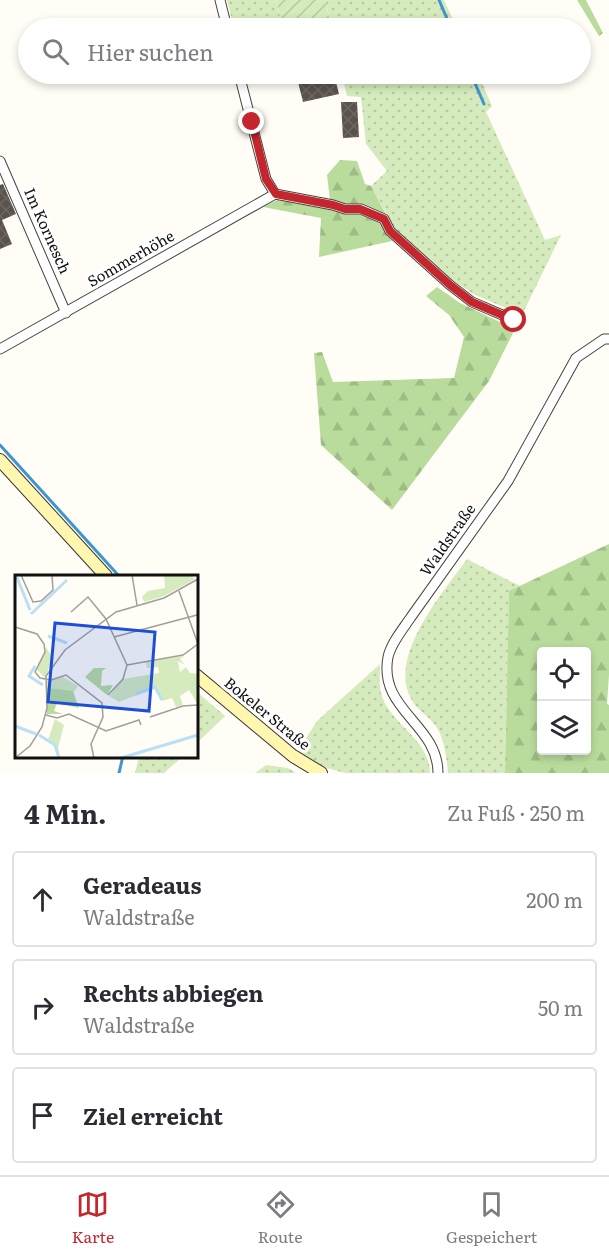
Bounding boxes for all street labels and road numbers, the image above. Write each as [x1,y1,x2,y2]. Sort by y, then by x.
street label: Im Kornesch [19,184,78,277]
street label: Sommerhöhe [83,223,178,292]
street label: Waldstraße [413,498,480,580]
street label: Bokeler Straße [220,671,316,755]

